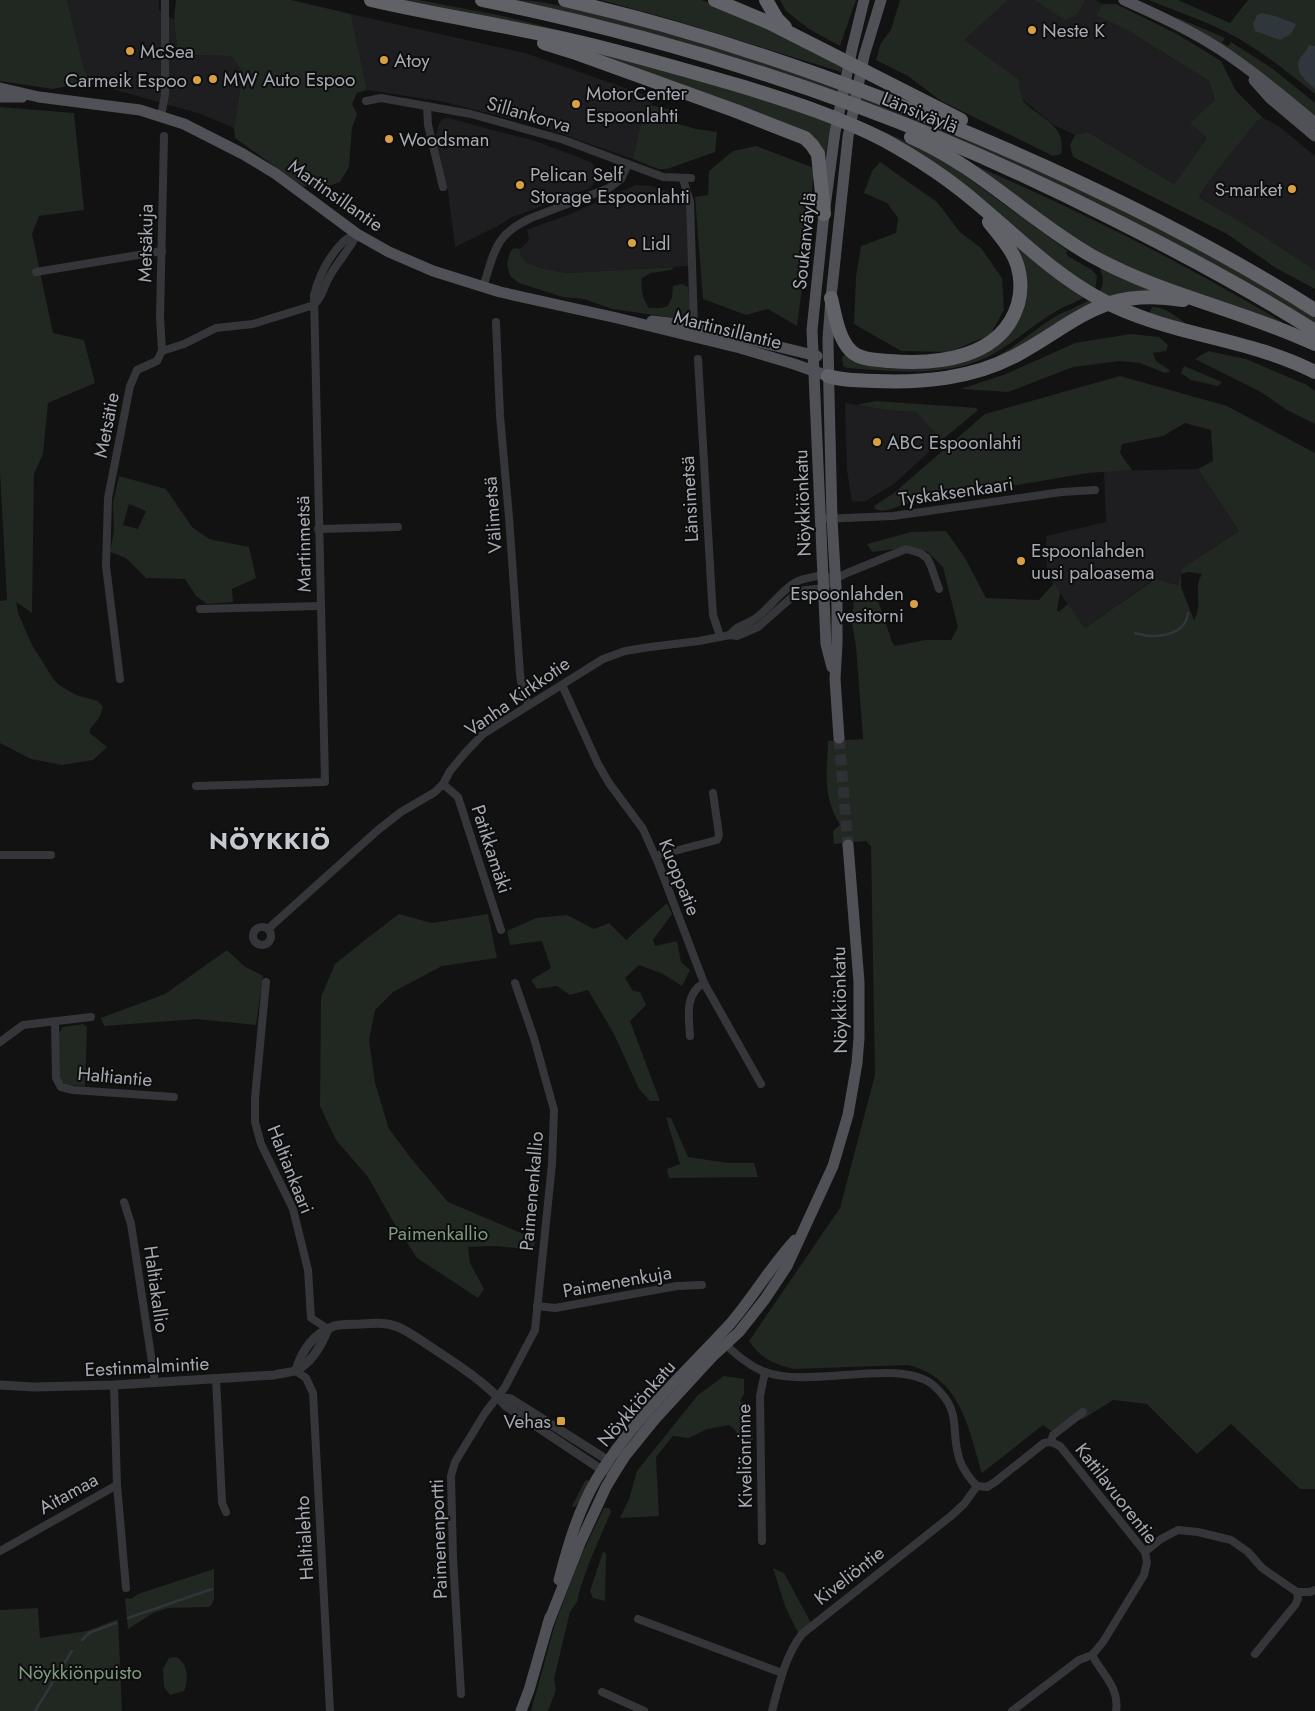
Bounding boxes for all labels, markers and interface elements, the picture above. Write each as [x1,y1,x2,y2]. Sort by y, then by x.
place label: Neste K [1042,17,1105,44]
marker: Neste K [1026,24,1038,36]
place label: McSea [140,38,194,65]
marker: McSea [124,45,136,57]
place label: Atoy [394,47,430,74]
marker: Atoy [378,54,390,66]
place label: MW Auto Espoo [223,66,355,93]
place label: Carmeik Espoo [65,67,187,94]
marker: MW Auto Espoo [207,73,219,85]
marker: Carmeik Espoo [191,74,203,86]
place label: MotorCenter Espoonlahti [586,80,688,129]
street label: Länsiväylä [878,85,962,140]
street label: Sillankorva [484,90,574,139]
marker: MotorCenter Espoonlahti [570,98,582,110]
place label: Woodsman [399,126,489,153]
marker: Woodsman [383,133,395,145]
street label: Martinsillantie [283,153,389,238]
place label: Pelican Self Storage Espoonlahti [530,161,690,210]
place label: S-market [1215,176,1282,203]
marker: Pelican Self Storage Espoonlahti [514,179,526,191]
marker: S-market [1286,183,1298,195]
street label: Soukanväylä [786,191,823,291]
street label: Metsäkuja [131,203,160,283]
place label: Lidl [642,230,671,257]
marker: Lidl [626,237,638,249]
street label: Martinsillantie [671,303,785,356]
street label: Metsätie [87,390,126,460]
place label: ABC Espoonlahti [887,429,1022,456]
marker: ABC Espoonlahti [871,436,883,448]
street label: Nöykkiönkatu [787,449,818,557]
street label: Länsimetsä [674,455,705,543]
street label: Tyskaksenkaari [897,470,1015,513]
street label: Välimetsä [476,476,509,554]
street label: Martinmetsä [289,495,318,593]
place label: Espoonlahden uusi paloasema [1031,537,1155,586]
marker: Espoonlahden uusi paloasema [1015,555,1027,567]
place label: Espoonlahden vesitorni [790,580,904,629]
marker: Espoonlahden vesitorni [908,598,920,610]
street label: Vanha Kirkkotie [459,650,576,743]
street label: Patikkamäki [465,801,519,897]
district label: NÖYKKIÖ [209,823,331,858]
street label: Kuoppatie [652,835,707,920]
street label: Nöykkiönkatu [825,946,854,1054]
street label: Haltiantie [76,1060,154,1093]
street label: Haltiankaari [260,1121,321,1218]
street label: Paimenenkallio [513,1130,550,1252]
park label: Paimenkallio [388,1220,488,1247]
street label: Haltiakallio [137,1244,176,1334]
street label: Paimenenkuja [560,1259,674,1304]
street label: Eestinmalmintie [84,1350,210,1383]
street label: Nöykkiönkatu [591,1354,682,1453]
street label: Kiveliönrinne [730,1403,759,1508]
place label: Vehas [503,1408,551,1435]
marker: Vehas [555,1415,567,1427]
street label: Kattilavuorentie [1069,1437,1165,1550]
street label: Aitamaa [34,1466,103,1521]
street label: Paimenenportti [423,1479,454,1599]
street label: Haltialehto [289,1495,320,1581]
street label: Kiveliöntie [808,1539,890,1611]
park label: Nöykkiönpuisto [18,1659,142,1686]

